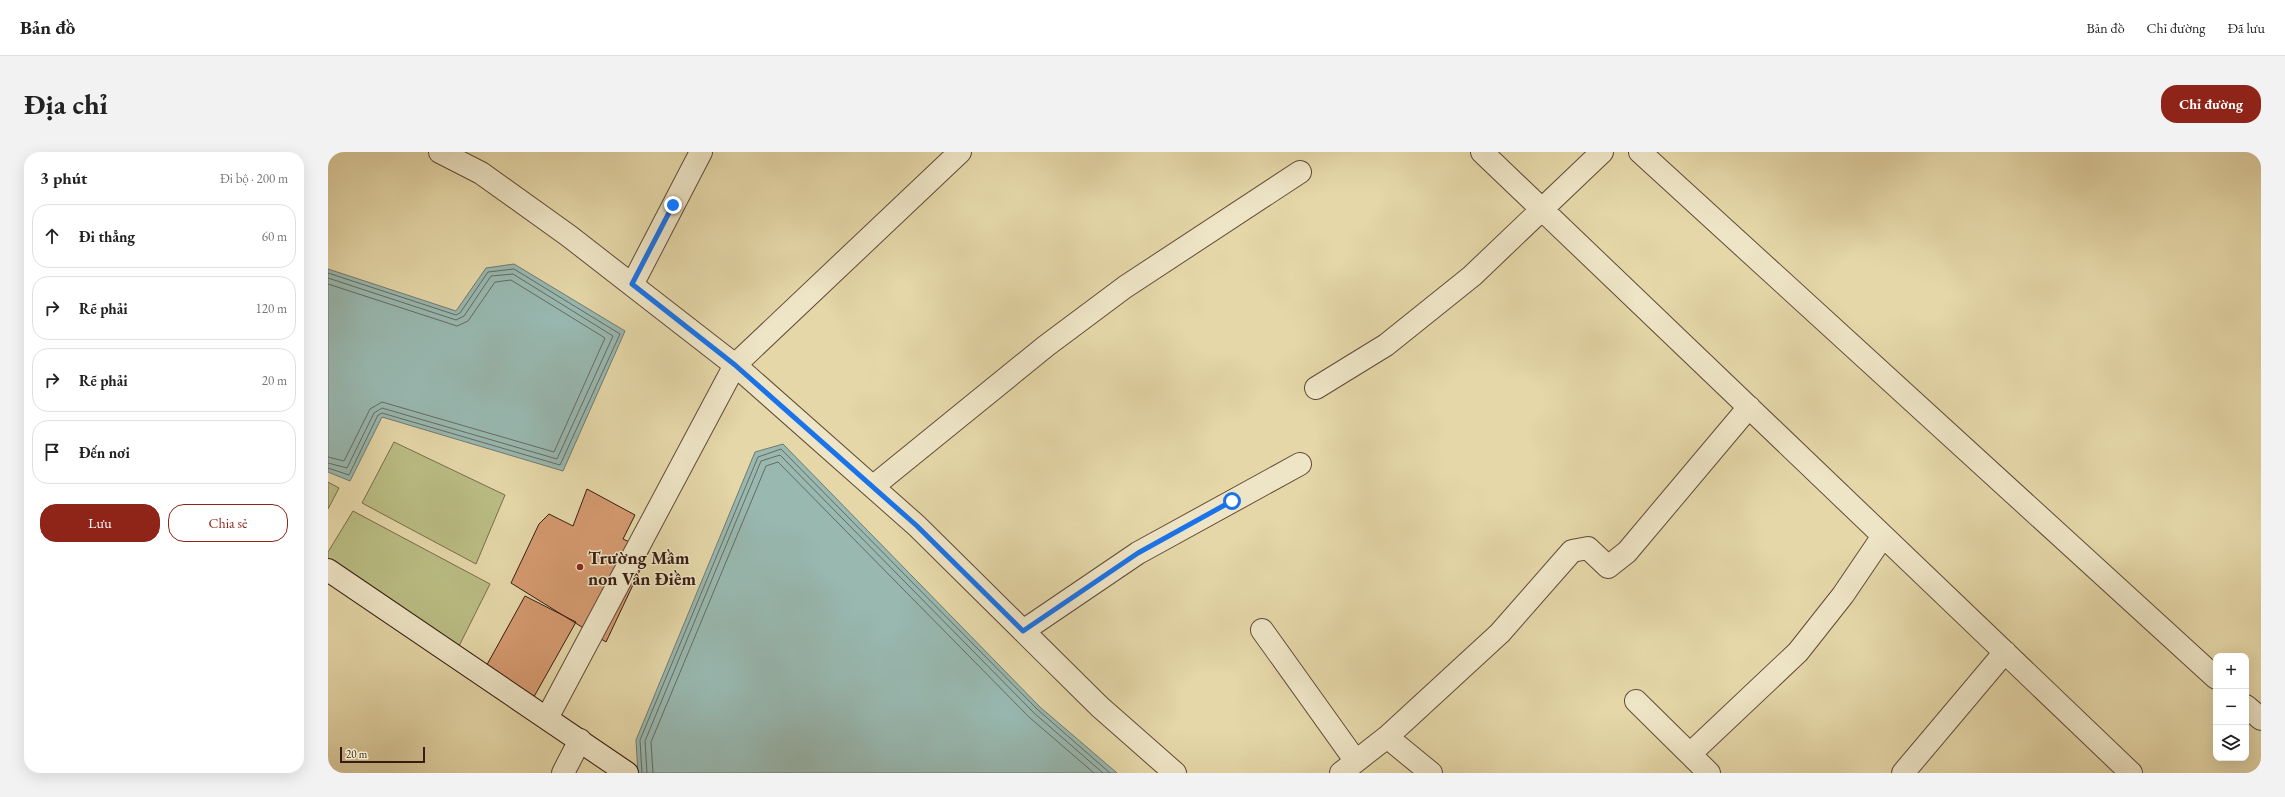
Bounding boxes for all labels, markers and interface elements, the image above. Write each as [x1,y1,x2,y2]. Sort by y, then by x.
text: Bản đồ [20,15,75,40]
text: Bản đồ [2087,19,2125,37]
text: Chỉ đường [2147,19,2205,37]
text: Đã lưu [2227,19,2265,37]
button: Chỉ đường [2161,85,2261,123]
text: Địa chỉ [24,86,108,122]
text: 3 phút [40,167,87,189]
text: Đi bộ · 200 m [220,170,288,187]
route end [664,196,682,214]
icon: ahead [41,225,63,247]
text: Đi thẳng [79,227,135,246]
text: 60 m [262,228,287,245]
icon: right [41,297,63,319]
text: Rẽ phải [79,299,128,318]
text: 120 m [256,300,287,317]
icon: right [41,369,63,391]
text: Rẽ phải [79,371,128,390]
text: 20 m [262,372,287,389]
icon: arrive [41,441,63,463]
text: Đến nơi [79,443,130,462]
route start [1223,492,1241,510]
button: Lưu [40,504,160,542]
button: Chia sẻ [168,504,288,542]
place label: Trường Mầm non Vân Điềm [588,546,696,590]
marker: Trường Mầm non Vân Điềm [575,562,585,572]
map controls [2213,653,2249,761]
button: + [2213,653,2249,689]
button: − [2213,689,2249,725]
button: layers [2213,725,2249,761]
scale bar [340,745,425,764]
text: 20 m [346,747,367,761]

